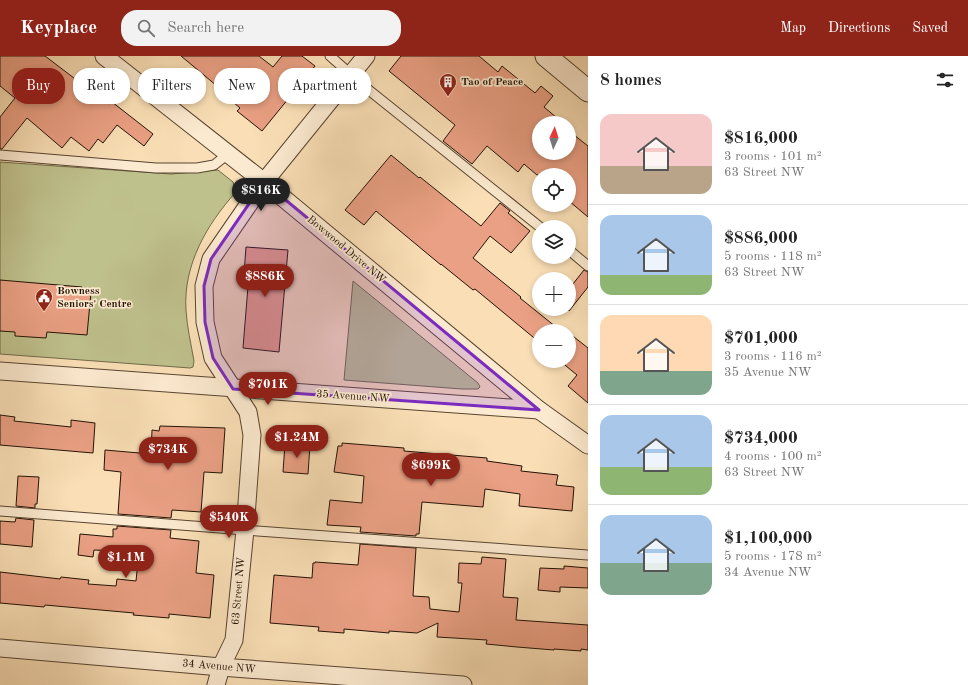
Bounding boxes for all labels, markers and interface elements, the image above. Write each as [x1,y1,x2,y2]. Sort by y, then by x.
search box [121,10,401,46]
icon: search [135,17,157,39]
text: Keyplace [20,19,97,38]
text: Search here [167,21,244,36]
text: Map [780,21,806,35]
text: Directions [828,21,890,35]
text: Saved [912,21,948,35]
chip: Buy [12,68,65,104]
chip: Rent [73,68,130,104]
chip: Filters [138,68,206,104]
chip: New [214,68,270,104]
chip: Apartment [278,68,371,104]
icon: filters [934,69,956,91]
building icon: Tao of Peace [438,72,458,97]
text: 8 homes [600,72,662,89]
place label: Tao of Peace [461,77,523,88]
north arrow [532,116,576,160]
map controls [532,116,576,368]
icon: home [632,130,680,178]
text: $816,000 [724,130,798,147]
text: 3 rooms · 101 m² [724,150,822,163]
text: 63 Street NW [724,166,805,179]
button: locate [532,168,576,212]
pin: $816K [233,178,289,212]
text: $816K [241,184,281,197]
street label: Bowwood Drive NW [305,214,388,286]
button: layers [532,220,576,264]
text: $886,000 [724,230,798,247]
icon: home [632,231,680,279]
text: 5 rooms · 118 m² [724,250,822,263]
pin: $886K [237,264,293,298]
text: 63 Street NW [724,266,805,279]
text: $886K [245,270,285,283]
button: + [532,272,576,316]
place label: Bowness Seniors' Centre [57,286,132,310]
public building icon: Bowness Seniors' Centre [34,287,54,312]
button: − [532,324,576,368]
text: $701,000 [724,330,798,347]
icon: home [632,331,680,379]
text: 3 rooms · 116 m² [724,350,822,363]
text: 35 Avenue NW [724,366,812,379]
pin: $701K [240,372,296,406]
text: $701K [248,378,288,391]
street label: 35 Avenue NW [316,389,391,405]
pin: $1.24M [264,425,330,459]
text: $734,000 [724,430,798,447]
text: $1.24M [274,431,320,444]
icon: home [632,431,680,479]
pin: $734K [140,437,196,471]
text: $734K [148,443,188,456]
text: 4 rooms · 100 m² [724,450,822,463]
pin: $699K [403,453,459,487]
text: $699K [411,459,451,472]
text: 63 Street NW [724,466,805,479]
pin: $540K [201,505,257,539]
text: $540K [209,511,249,524]
text: $1,100,000 [724,530,812,547]
icon: home [632,531,680,579]
pin: $1.1M [98,545,154,579]
text: 5 rooms · 178 m² [724,550,822,563]
text: $1.1M [107,551,145,564]
street label: 63 Street NW [231,556,247,625]
text: 34 Avenue NW [724,566,812,579]
street label: 34 Avenue NW [182,658,257,676]

